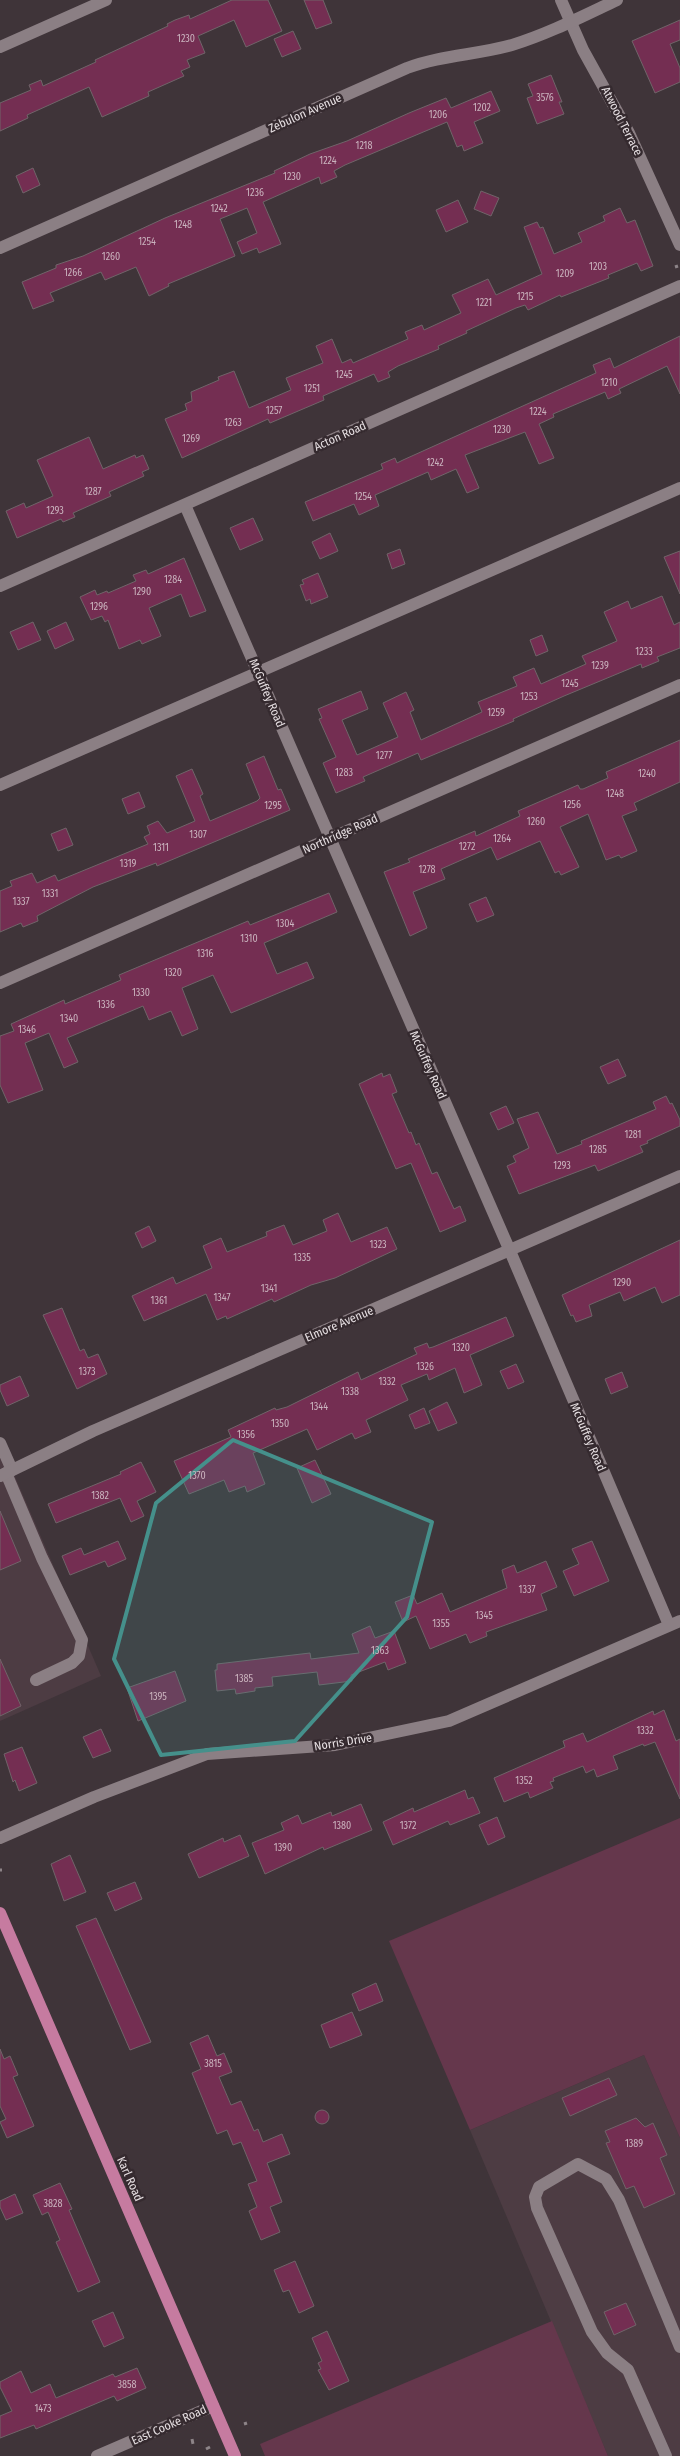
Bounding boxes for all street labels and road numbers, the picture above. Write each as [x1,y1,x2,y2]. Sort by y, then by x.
street label: Atwood Terrace [599,84,645,158]
street label: Zebulon Avenue [266,91,344,135]
street label: Acton Road [312,418,368,454]
street label: McGuffey Road [246,657,288,729]
street label: Northridge Road [300,811,380,857]
street label: McGuffey Road [407,1029,449,1101]
street label: Elmore Avenue [303,1303,375,1345]
street label: McGuffey Road [567,1401,609,1473]
street label: Norris Drive [313,1731,373,1753]
street label: Karl Road [114,2155,146,2203]
street label: East Cooke Road [129,2402,209,2448]

